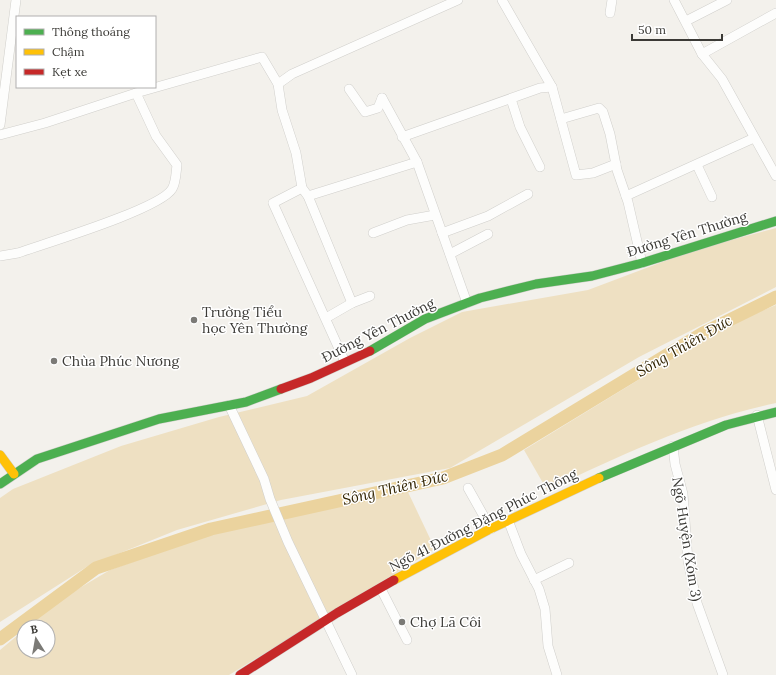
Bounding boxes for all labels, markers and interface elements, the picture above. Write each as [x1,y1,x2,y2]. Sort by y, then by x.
legend [16,16,156,88]
scale bar [632,16,722,42]
text: 50 m [638,22,666,37]
text: Thông thoáng [52,24,130,39]
text: Chậm [52,44,85,59]
text: Kẹt xe [52,64,88,79]
street label: Đường Yên Thường [625,207,749,261]
street label: Đường Yên Thường [318,294,438,366]
place label: Trường Tiểu học Yên Thường [202,303,308,337]
water label: Sông Thiên Đức [632,310,735,381]
marker: Trường Tiểu học Yên Thường [189,315,199,325]
place label: Chùa Phúc Nương [62,352,179,370]
marker: Chùa Phúc Nương [49,356,59,366]
street label: Ngõ 41 Đường Đặng Phúc Thông [386,464,580,575]
water label: Sông Thiên Đức [340,466,449,509]
street label: Ngõ Huyện (Xóm 3) [668,475,706,603]
place label: Chợ Lã Côi [410,613,481,631]
marker: Chợ Lã Côi [397,617,407,627]
north arrow [16,619,56,659]
text: B [29,622,39,637]

